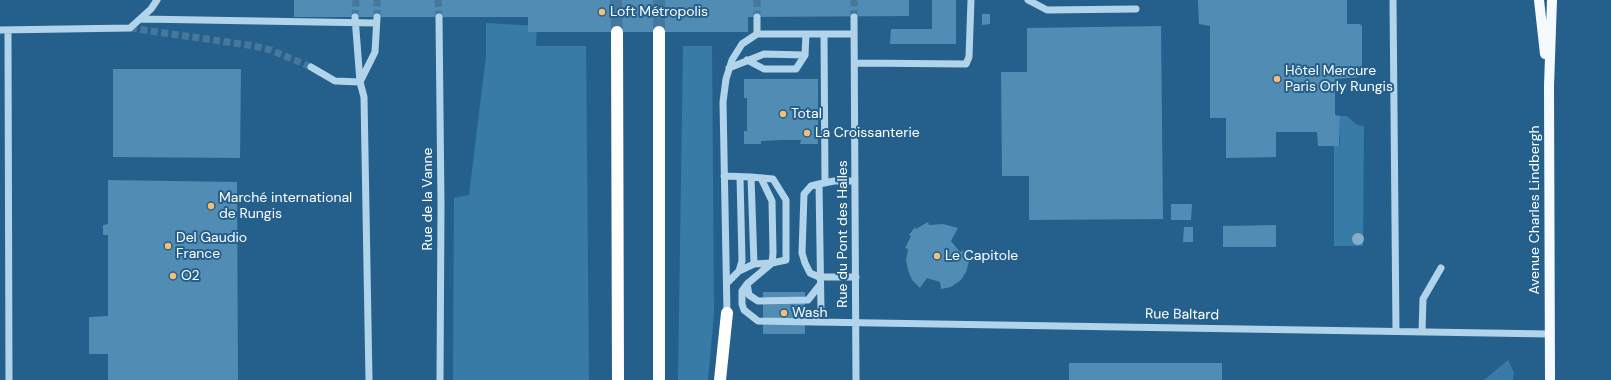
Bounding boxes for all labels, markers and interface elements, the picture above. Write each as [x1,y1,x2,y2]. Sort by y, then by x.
place label: Loft Métropolis [610,4,708,20]
marker: Loft Métropolis [597,7,607,17]
place label: Hôtel Mercure Paris Orly Rungis [1285,63,1393,96]
marker: Hôtel Mercure Paris Orly Rungis [1272,74,1282,84]
place label: Total [791,106,822,122]
marker: Total [778,109,788,119]
place label: La Croissanterie [815,125,920,141]
street label: Avenue Charles Lindbergh [1527,125,1543,295]
marker: La Croissanterie [802,128,812,138]
street label: Rue de la Vanne [420,147,436,251]
street label: Rue du Pont des Halles [835,160,851,308]
place label: Marché international de Rungis [219,190,352,222]
marker: Marché international de Rungis [206,201,216,211]
place label: Del Gaudio France [176,230,247,262]
marker: Del Gaudio France [163,241,173,251]
place label: Le Capitole [945,248,1018,264]
marker: Le Capitole [932,251,942,261]
place label: O2 [181,268,200,284]
marker: O2 [168,271,178,281]
place label: Wash [792,305,828,321]
street label: Rue Baltard [1145,306,1219,324]
marker: Wash [779,308,789,318]

